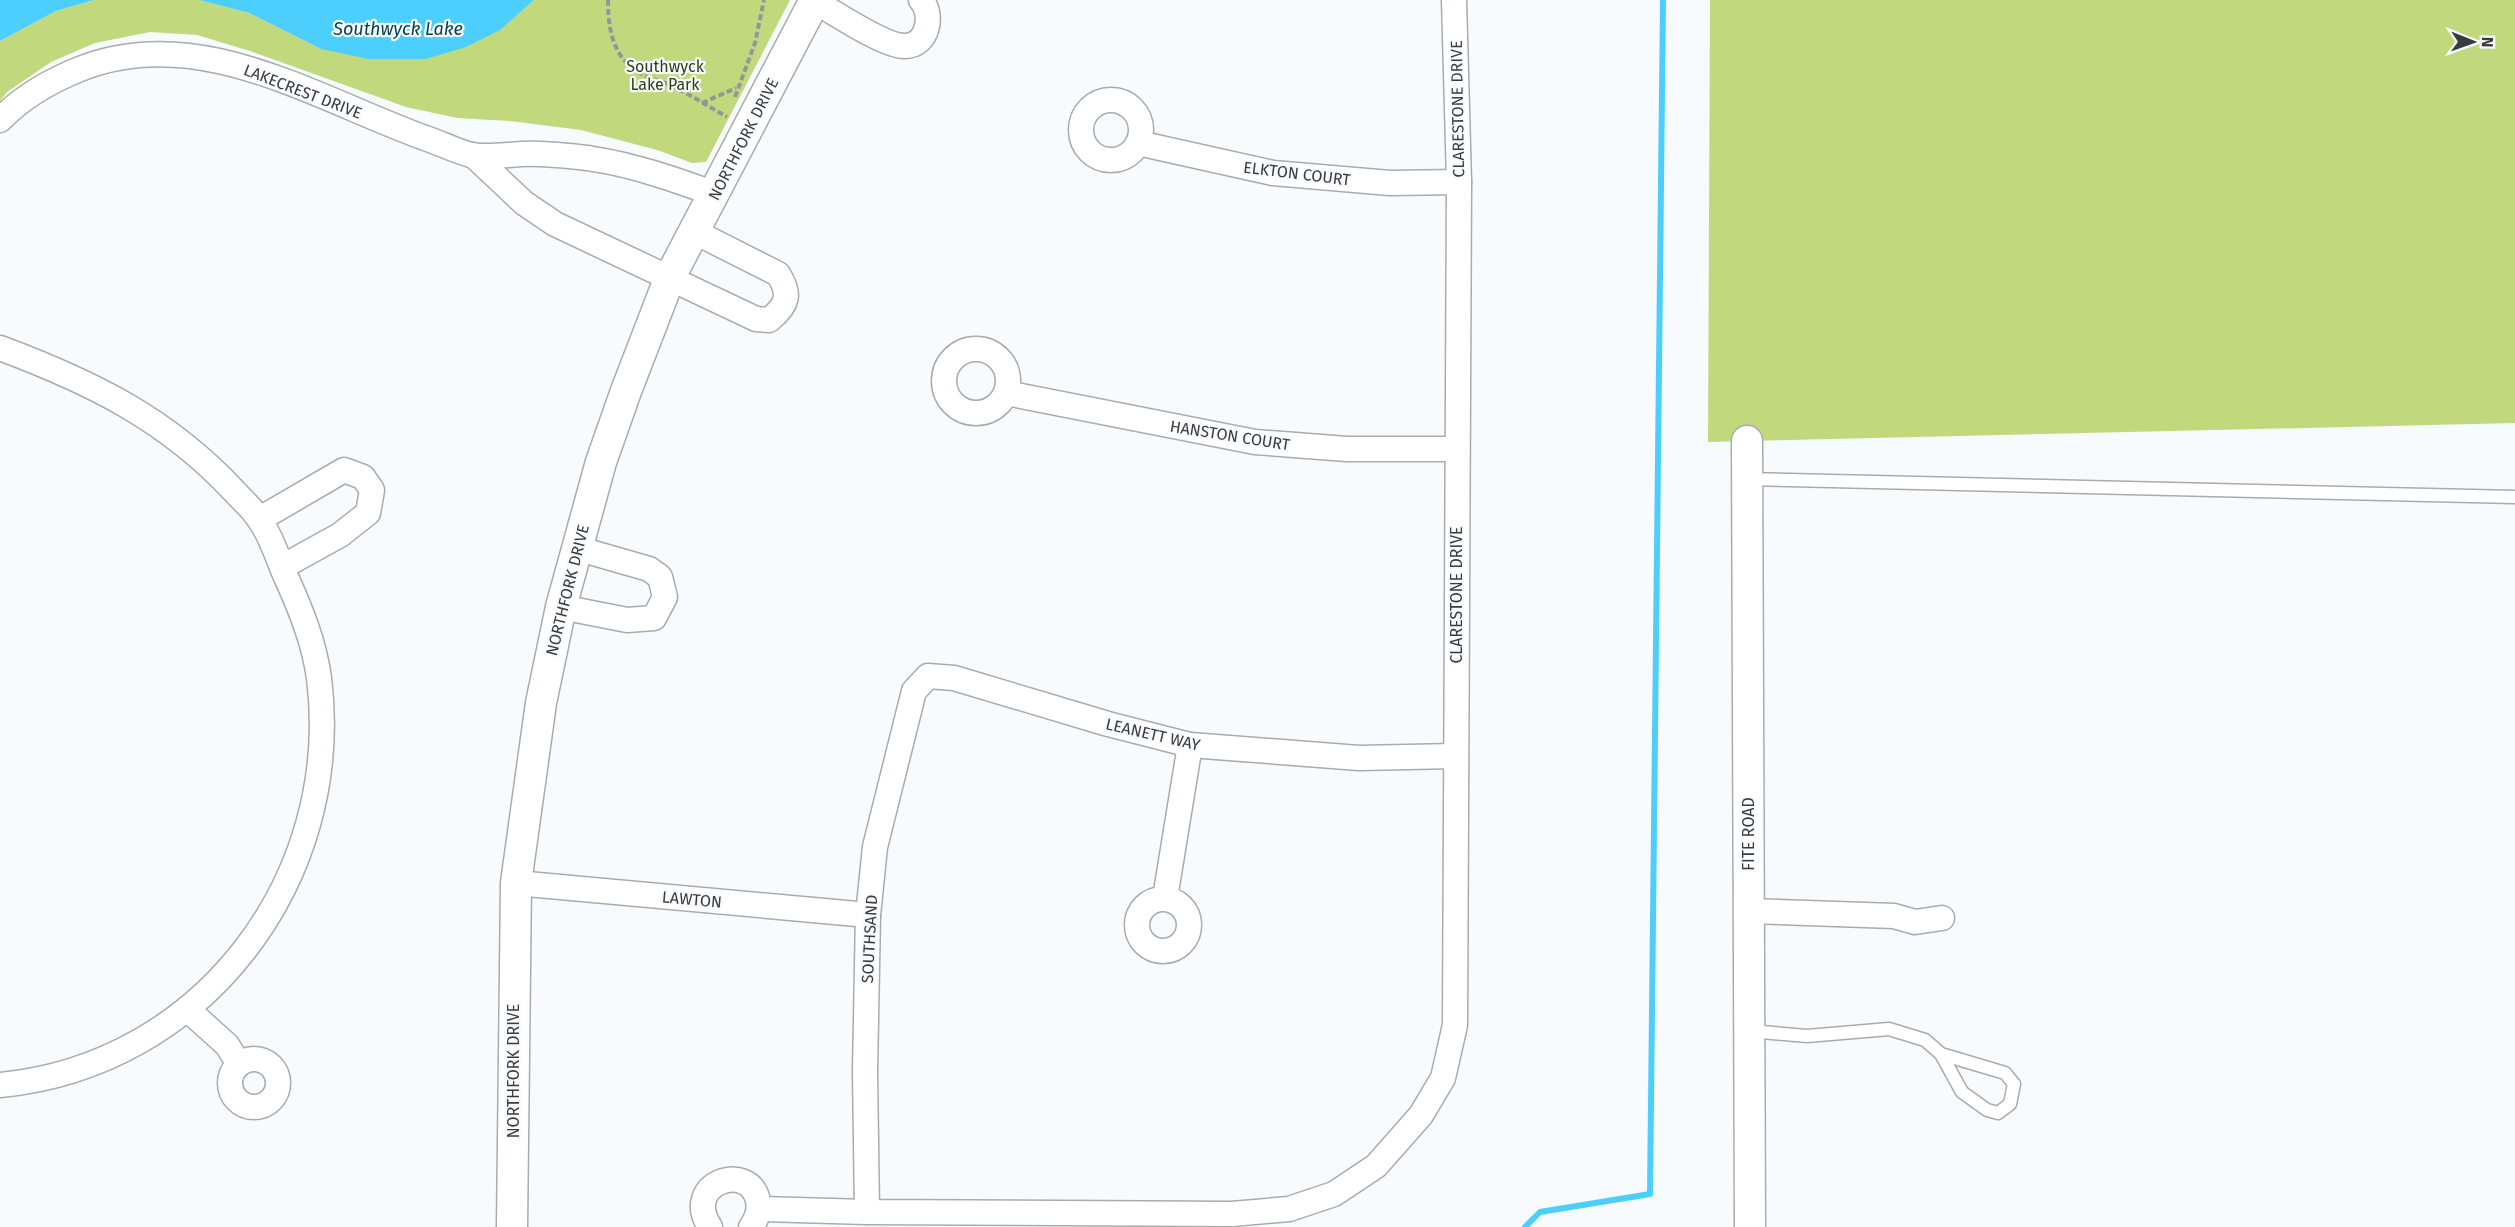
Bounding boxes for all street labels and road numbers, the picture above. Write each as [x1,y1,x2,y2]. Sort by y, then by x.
street label: CLARESTONE DRIVE [1447,40,1468,178]
street label: LAKECREST DRIVE [241,60,365,123]
street label: NORTHFORK DRIVE [704,75,782,204]
street label: ELKTON COURT [1242,157,1352,190]
street label: HANSTON COURT [1169,417,1292,454]
street label: NORTHFORK DRIVE [542,522,593,658]
street label: CLARESTONE DRIVE [1447,526,1466,664]
street label: LEANETT WAY [1104,714,1202,755]
street label: FITE ROAD [1739,797,1758,871]
street label: LAWTON [661,887,723,912]
street label: SOUTHSAND [858,894,881,984]
street label: NORTHFORK DRIVE [504,1004,523,1138]

